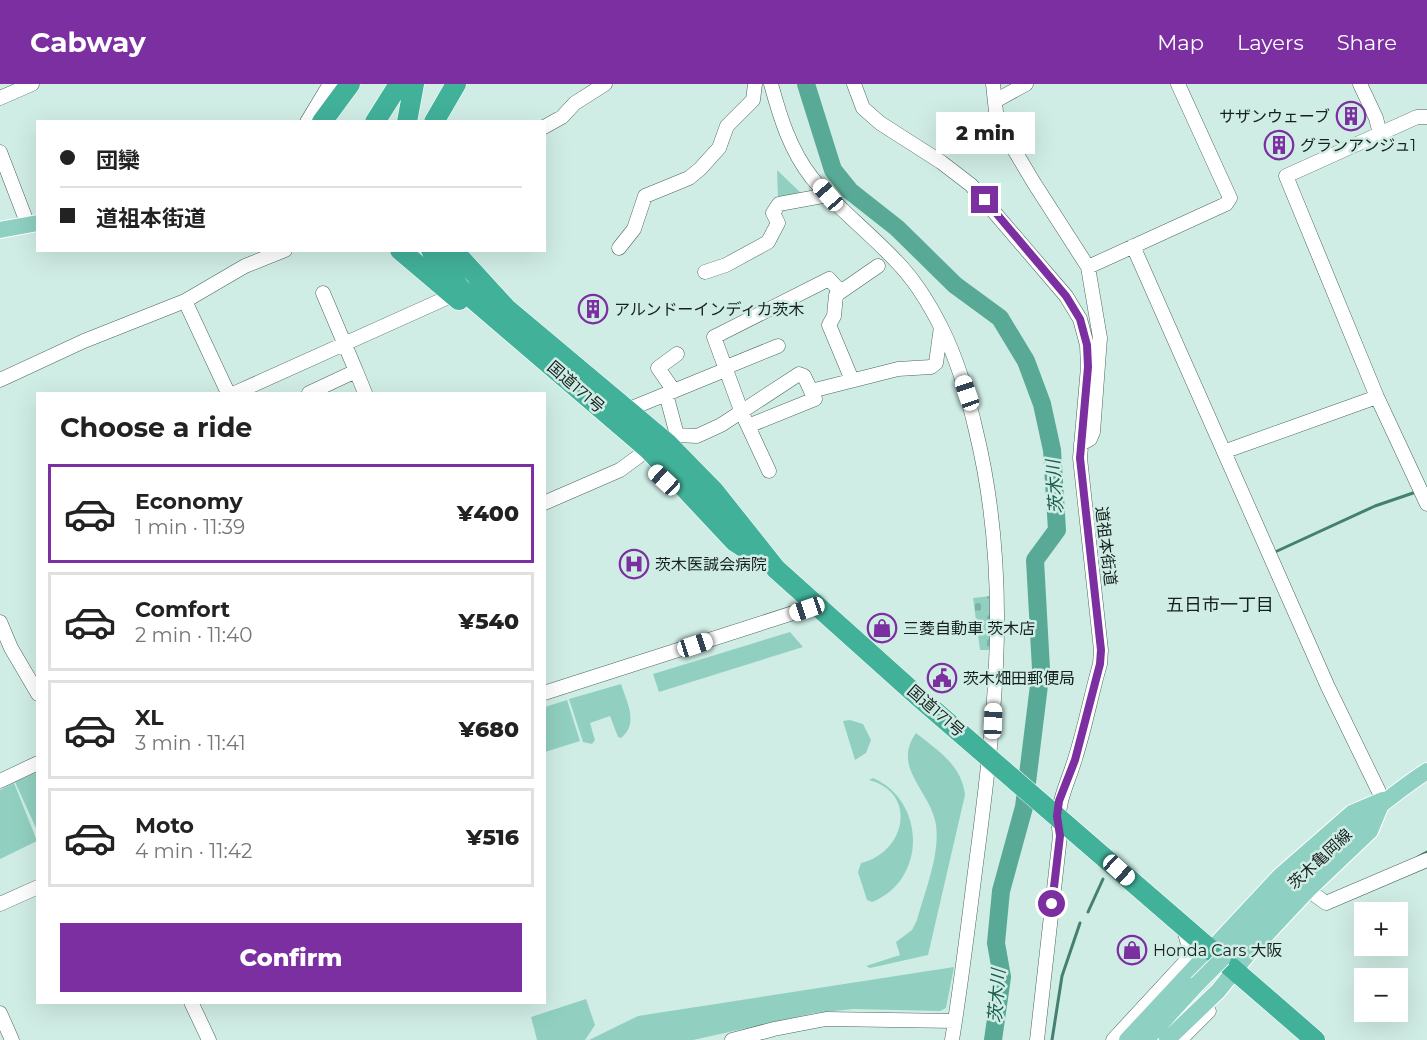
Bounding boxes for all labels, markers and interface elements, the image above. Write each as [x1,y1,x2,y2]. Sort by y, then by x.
text: Cabway [30,25,146,59]
text: Map [1157,30,1204,55]
text: Layers [1237,30,1304,55]
text: Share [1337,30,1397,55]
building icon: サザンウェーブ [1335,100,1367,132]
place label: サザンウェーブ [1219,107,1330,126]
callout: 2 min [936,113,1034,155]
text: 2 min [956,121,1015,145]
building icon: グランアンジュ1 [1263,129,1295,161]
place label: グランアンジュ1 [1300,136,1416,155]
text: 団欒 [96,147,140,174]
car [809,176,847,214]
route end [971,186,998,213]
text: 道祖本街道 [96,205,206,232]
building icon: アルンドーインディカ茨木 [577,293,609,325]
place label: アルンドーインディカ茨木 [614,300,804,319]
street label: 国道171号 [544,357,608,417]
car [953,373,981,413]
text: Choose a ride [60,411,252,444]
water label: 茨木川 [1042,457,1068,515]
car [645,461,683,499]
icon: car [63,487,117,541]
text: Economy [135,488,243,515]
text: ¥400 [457,500,519,527]
street label: 道祖本街道 [1092,505,1120,587]
text: 1 min · 11:39 [135,515,245,539]
hospital icon: 茨木医誠会病院 [618,548,650,580]
place label: 茨木医誠会病院 [655,555,767,574]
district label: 五日市一丁目 [1166,594,1274,616]
icon: car [63,595,117,649]
car [787,595,827,623]
text: Comfort [135,596,230,623]
text: ¥540 [459,608,519,635]
shop icon: 三菱自動車 茨木店 [866,612,898,644]
place label: 三菱自動車 茨木店 [903,619,1035,638]
text: 2 min · 11:40 [135,623,252,647]
car [675,631,715,659]
public building icon: 茨木畑田郵便局 [926,662,958,694]
place label: 茨木畑田郵便局 [963,669,1075,688]
street label: 国道171号 [904,681,968,741]
icon: car [63,703,117,757]
car [983,703,1003,739]
text: XL [135,704,164,731]
text: ¥680 [459,716,519,743]
text: 3 min · 11:41 [135,731,246,755]
icon: car [63,811,117,865]
text: Moto [135,812,194,839]
text: ¥516 [466,824,519,851]
street label: 茨木亀岡線 [1284,825,1356,893]
text: 4 min · 11:42 [135,839,252,863]
car [1100,851,1138,889]
route start [1038,890,1065,917]
map controls [1354,902,1408,1022]
button: + [1354,902,1408,956]
button: Confirm [60,923,522,992]
shop icon: Honda Cars 大阪 [1116,934,1148,966]
place label: Honda Cars 大阪 [1153,941,1282,960]
water label: 茨木川 [984,966,1010,1024]
button: − [1354,968,1408,1022]

